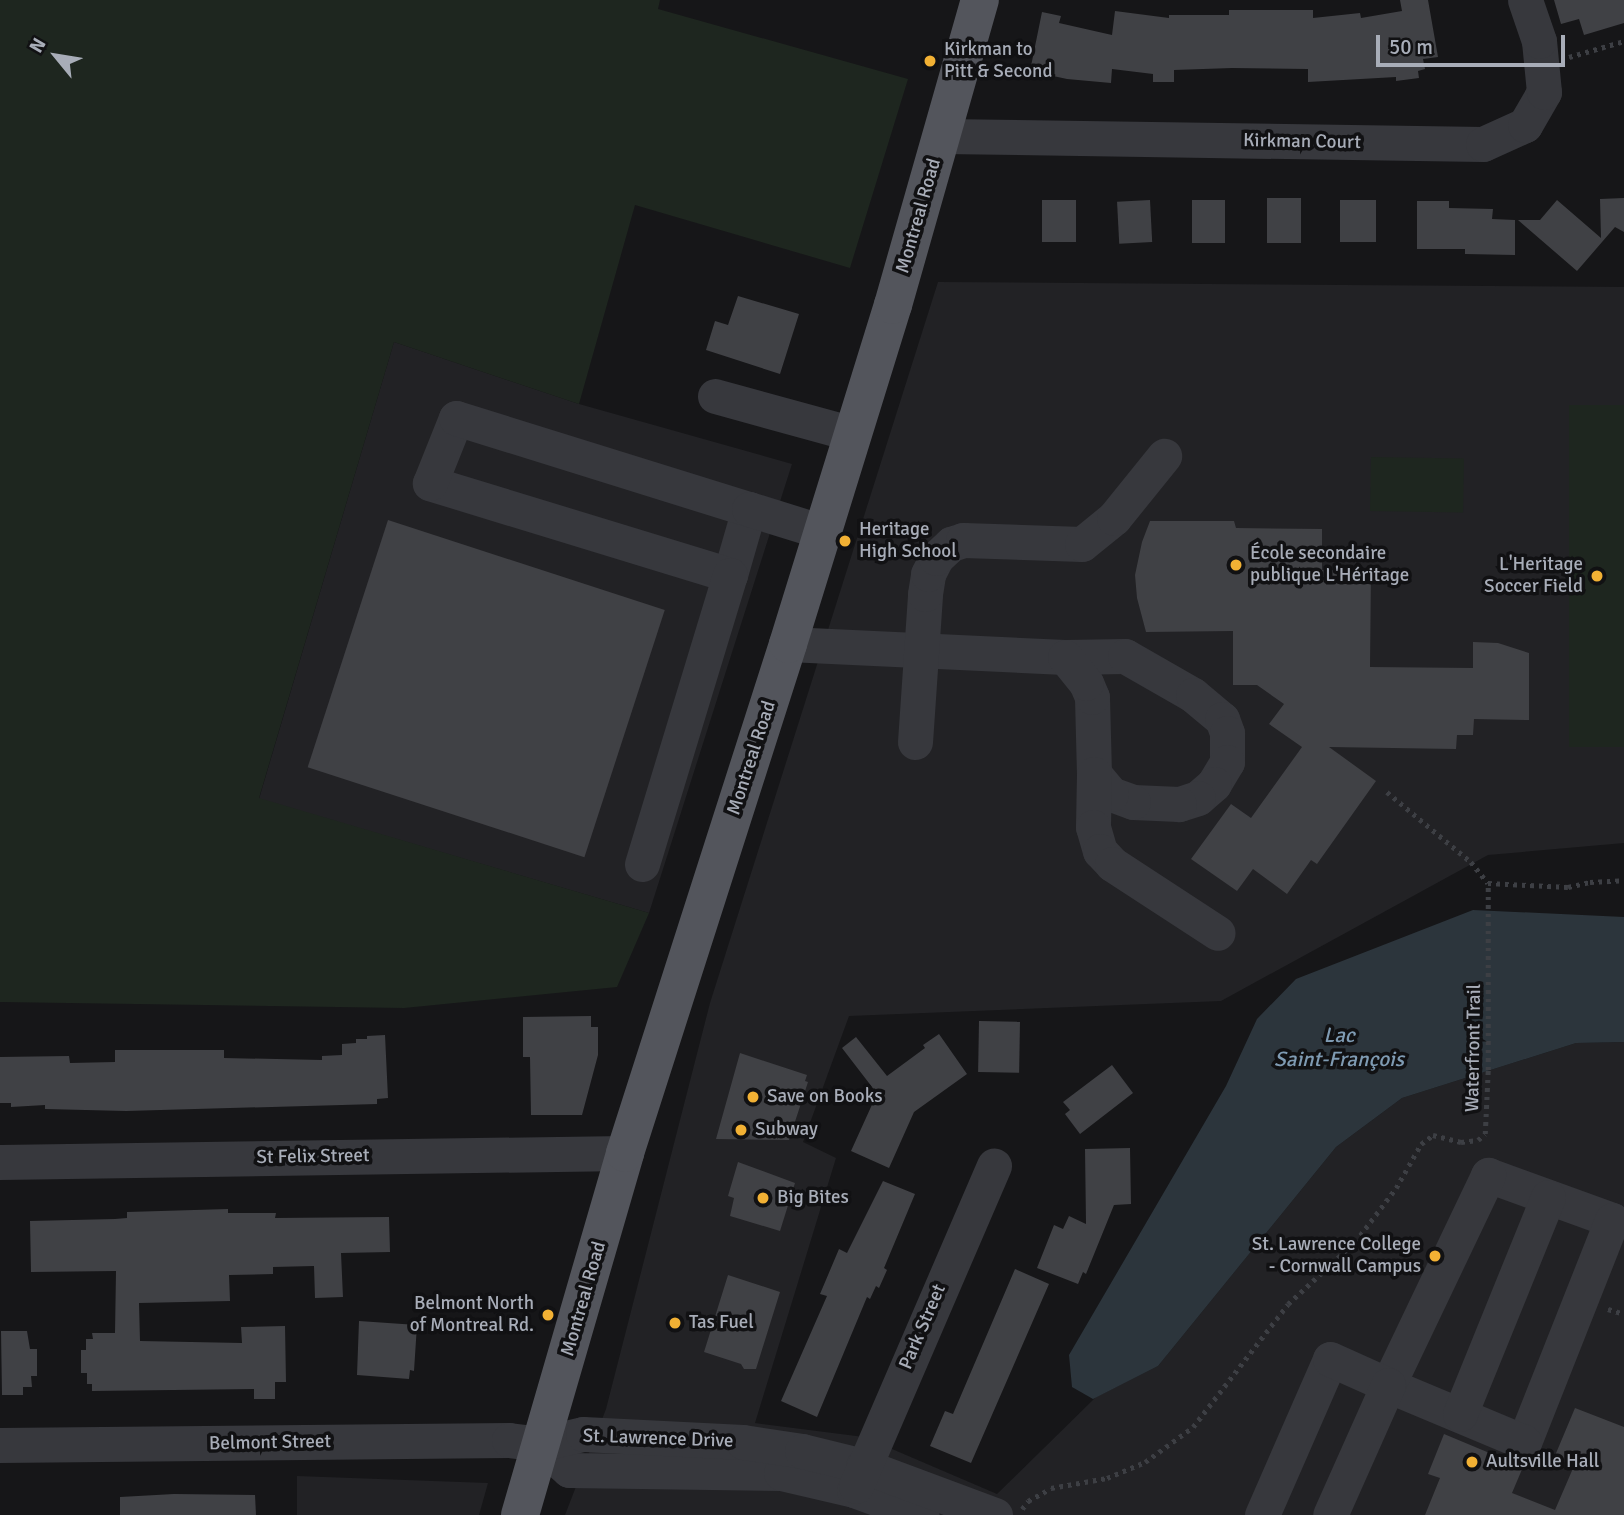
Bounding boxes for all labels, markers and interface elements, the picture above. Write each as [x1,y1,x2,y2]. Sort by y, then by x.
north arrow [21,21,91,91]
scale bar [1379,21,1568,65]
text: N [24,34,52,57]
text: 50 m [1389,34,1433,60]
place label: Kirkman to Pitt & Second [944,39,1053,83]
marker: Kirkman to Pitt & Second [922,53,938,69]
street label: Kirkman Court [1243,130,1361,154]
street label: Montreal Road [892,156,946,276]
place label: Heritage High School [859,519,957,563]
marker: Heritage High School [837,533,853,549]
place label: École secondaire publique L'Héritage [1250,543,1409,587]
place label: L'Heritage Soccer Field [1484,554,1583,598]
marker: École secondaire publique L'Héritage [1228,557,1244,573]
marker: L'Heritage Soccer Field [1589,568,1605,584]
street label: Montreal Road [723,698,781,818]
street label: Waterfront Trail [1461,984,1487,1112]
water label: Lac Saint-François [1274,1022,1404,1072]
place label: Save on Books [767,1086,882,1108]
marker: Save on Books [745,1089,761,1105]
place label: Subway [755,1119,818,1141]
marker: Subway [733,1122,749,1138]
street label: St Felix Street [256,1145,370,1169]
place label: Big Bites [777,1187,849,1209]
marker: Big Bites [755,1190,771,1206]
place label: St. Lawrence College - Cornwall Campus [1252,1234,1421,1278]
street label: Montreal Road [557,1239,611,1359]
marker: St. Lawrence College - Cornwall Campus [1427,1248,1443,1264]
street label: Park Street [895,1281,951,1373]
place label: Belmont North of Montreal Rd. [410,1293,534,1337]
marker: Belmont North of Montreal Rd. [540,1307,556,1323]
place label: Tas Fuel [689,1312,754,1334]
marker: Tas Fuel [667,1315,683,1331]
street label: St. Lawrence Drive [582,1425,734,1453]
street label: Belmont Street [209,1431,331,1455]
place label: Aultsville Hall [1486,1451,1599,1473]
marker: Aultsville Hall [1464,1454,1480,1470]

